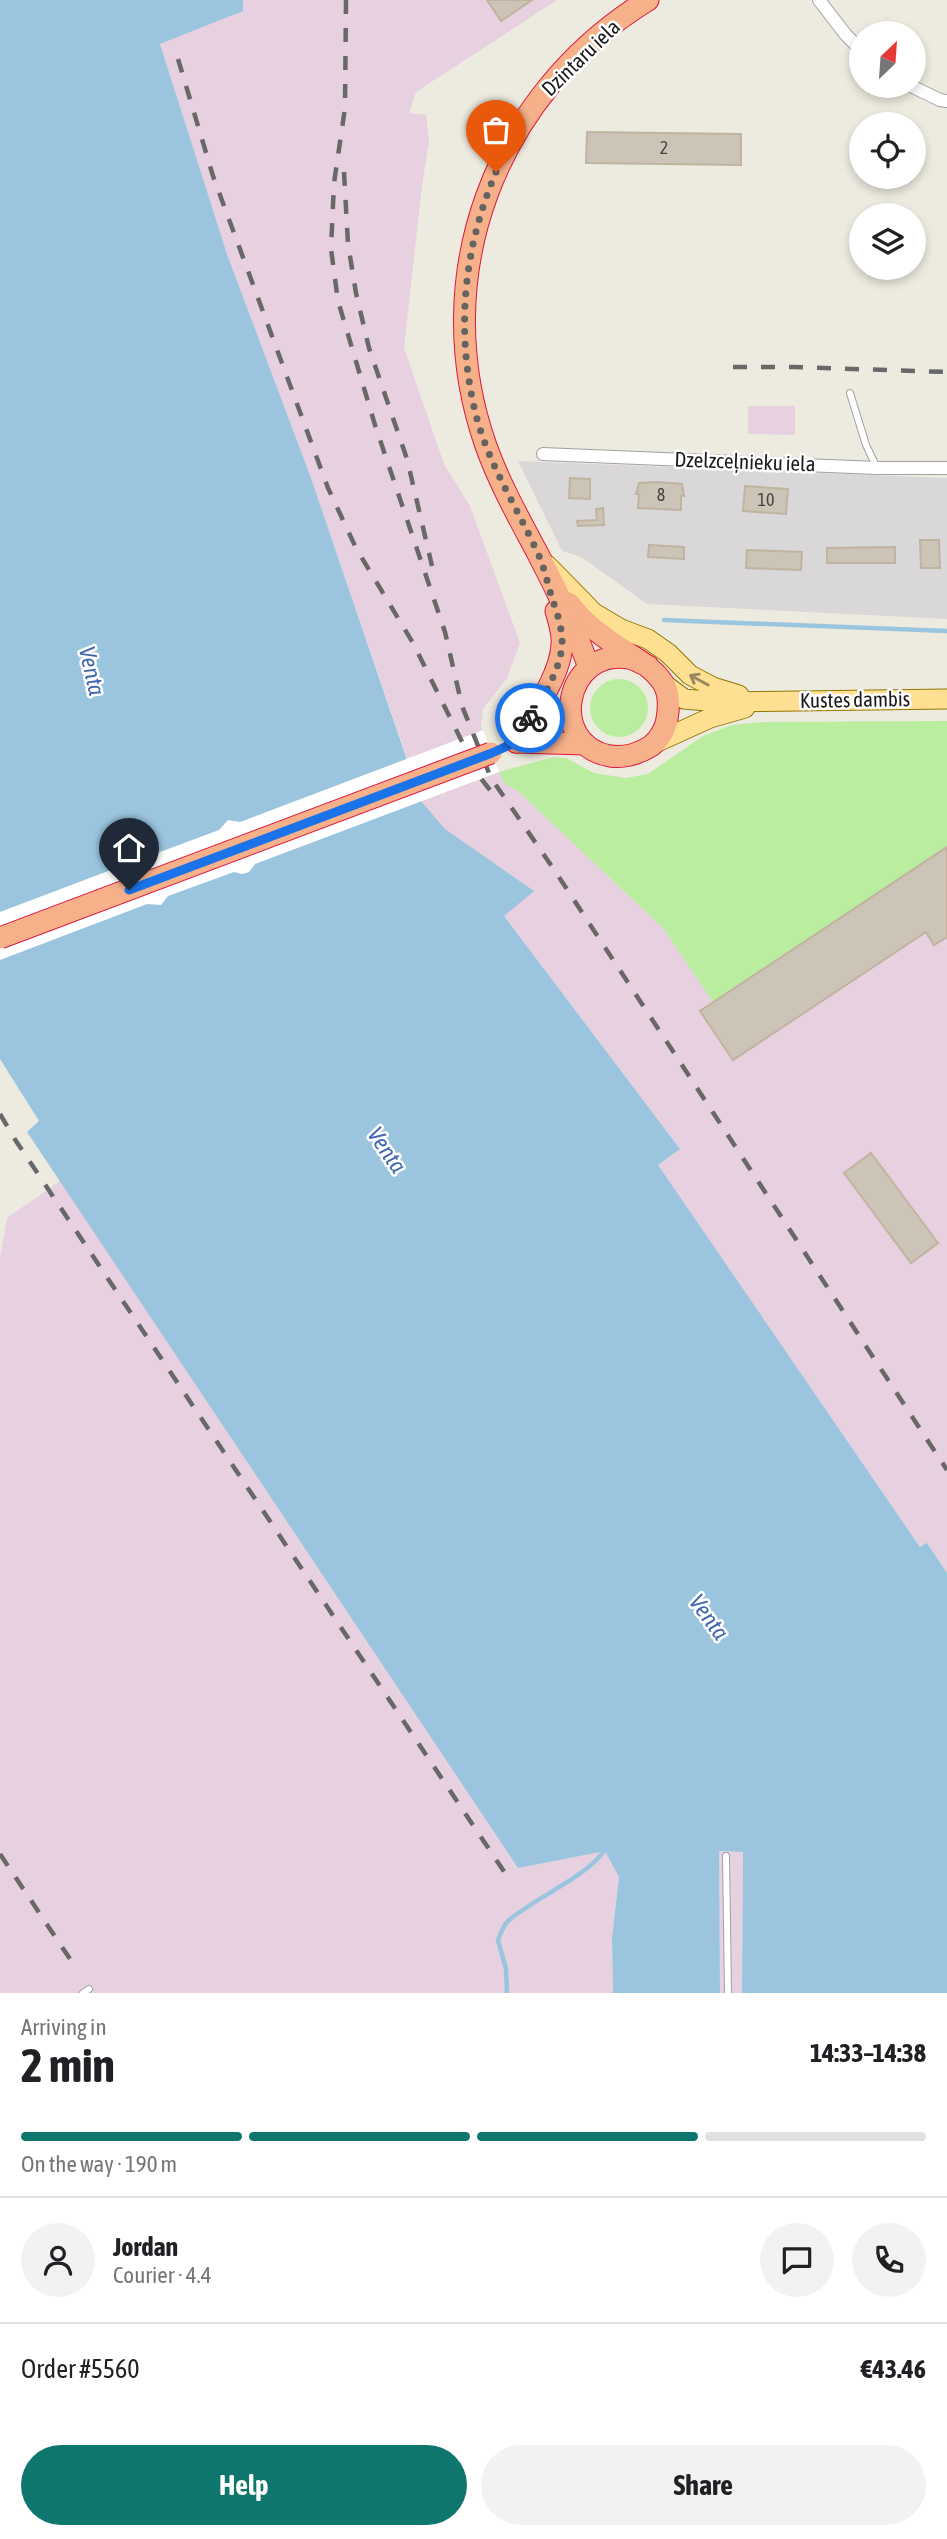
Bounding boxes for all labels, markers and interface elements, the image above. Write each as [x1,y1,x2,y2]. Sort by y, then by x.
street label: Dzintaru iela [536,14,624,100]
north arrow [849,21,926,98]
map controls [849,21,926,280]
pin [466,100,526,172]
icon: bag [477,111,515,149]
button: locate [849,112,926,189]
house number: 2 [660,137,668,158]
button: layers [849,203,926,280]
street label: Dzelzceļnieku iela [674,447,816,475]
house number: 8 [657,484,665,505]
house number: 10 [758,489,774,510]
water label: Venta [74,644,110,698]
one-way arrow [690,673,710,687]
courier [495,683,565,753]
street label: Kustes dambis [800,686,910,712]
icon: bike [511,699,549,737]
pin [99,818,159,890]
icon: home [110,829,148,867]
water label: Venta [362,1122,412,1178]
water label: Venta [684,1589,734,1645]
text: Arriving in [21,2014,107,2040]
text: 14:33–14:38 [810,2038,926,2068]
text: 2 min [21,2039,115,2092]
text: On the way · 190 m [21,2151,177,2177]
button: person [21,2223,95,2297]
button: chat [760,2223,834,2297]
button: phone [852,2223,926,2297]
text: Jordan [113,2232,178,2262]
text: Courier · 4.4 [113,2262,212,2288]
text: Order #5560 [21,2354,140,2384]
text: €43.46 [861,2354,926,2384]
button: Help [21,2445,467,2525]
button: Share [481,2445,926,2525]

